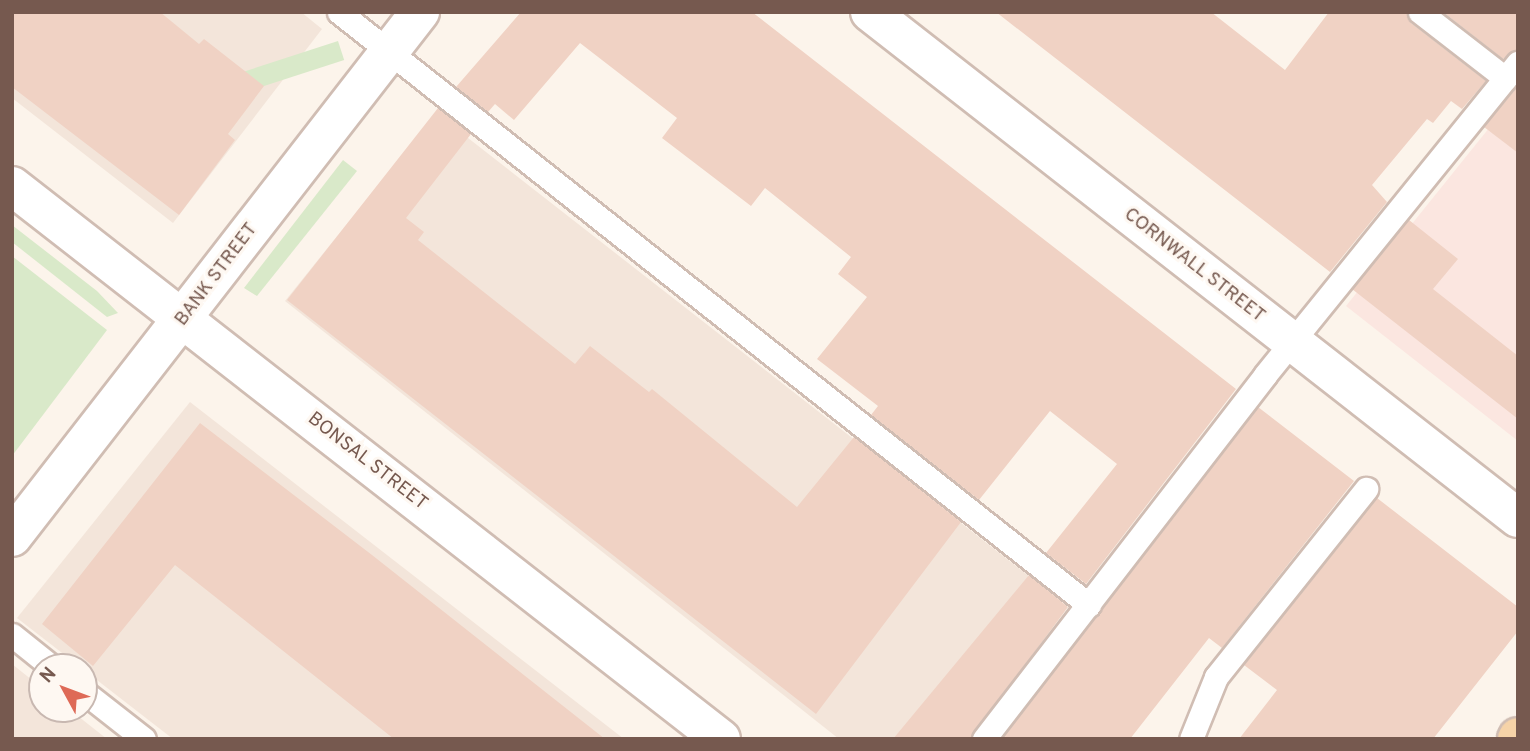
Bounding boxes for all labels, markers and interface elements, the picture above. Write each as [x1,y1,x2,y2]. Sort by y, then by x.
street label: CORNWALL STREET [1119,204,1269,328]
street label: BANK STREET [171,219,263,331]
street label: BONSAL STREET [302,408,432,516]
north arrow [28,653,98,723]
text: N [35,663,62,689]

